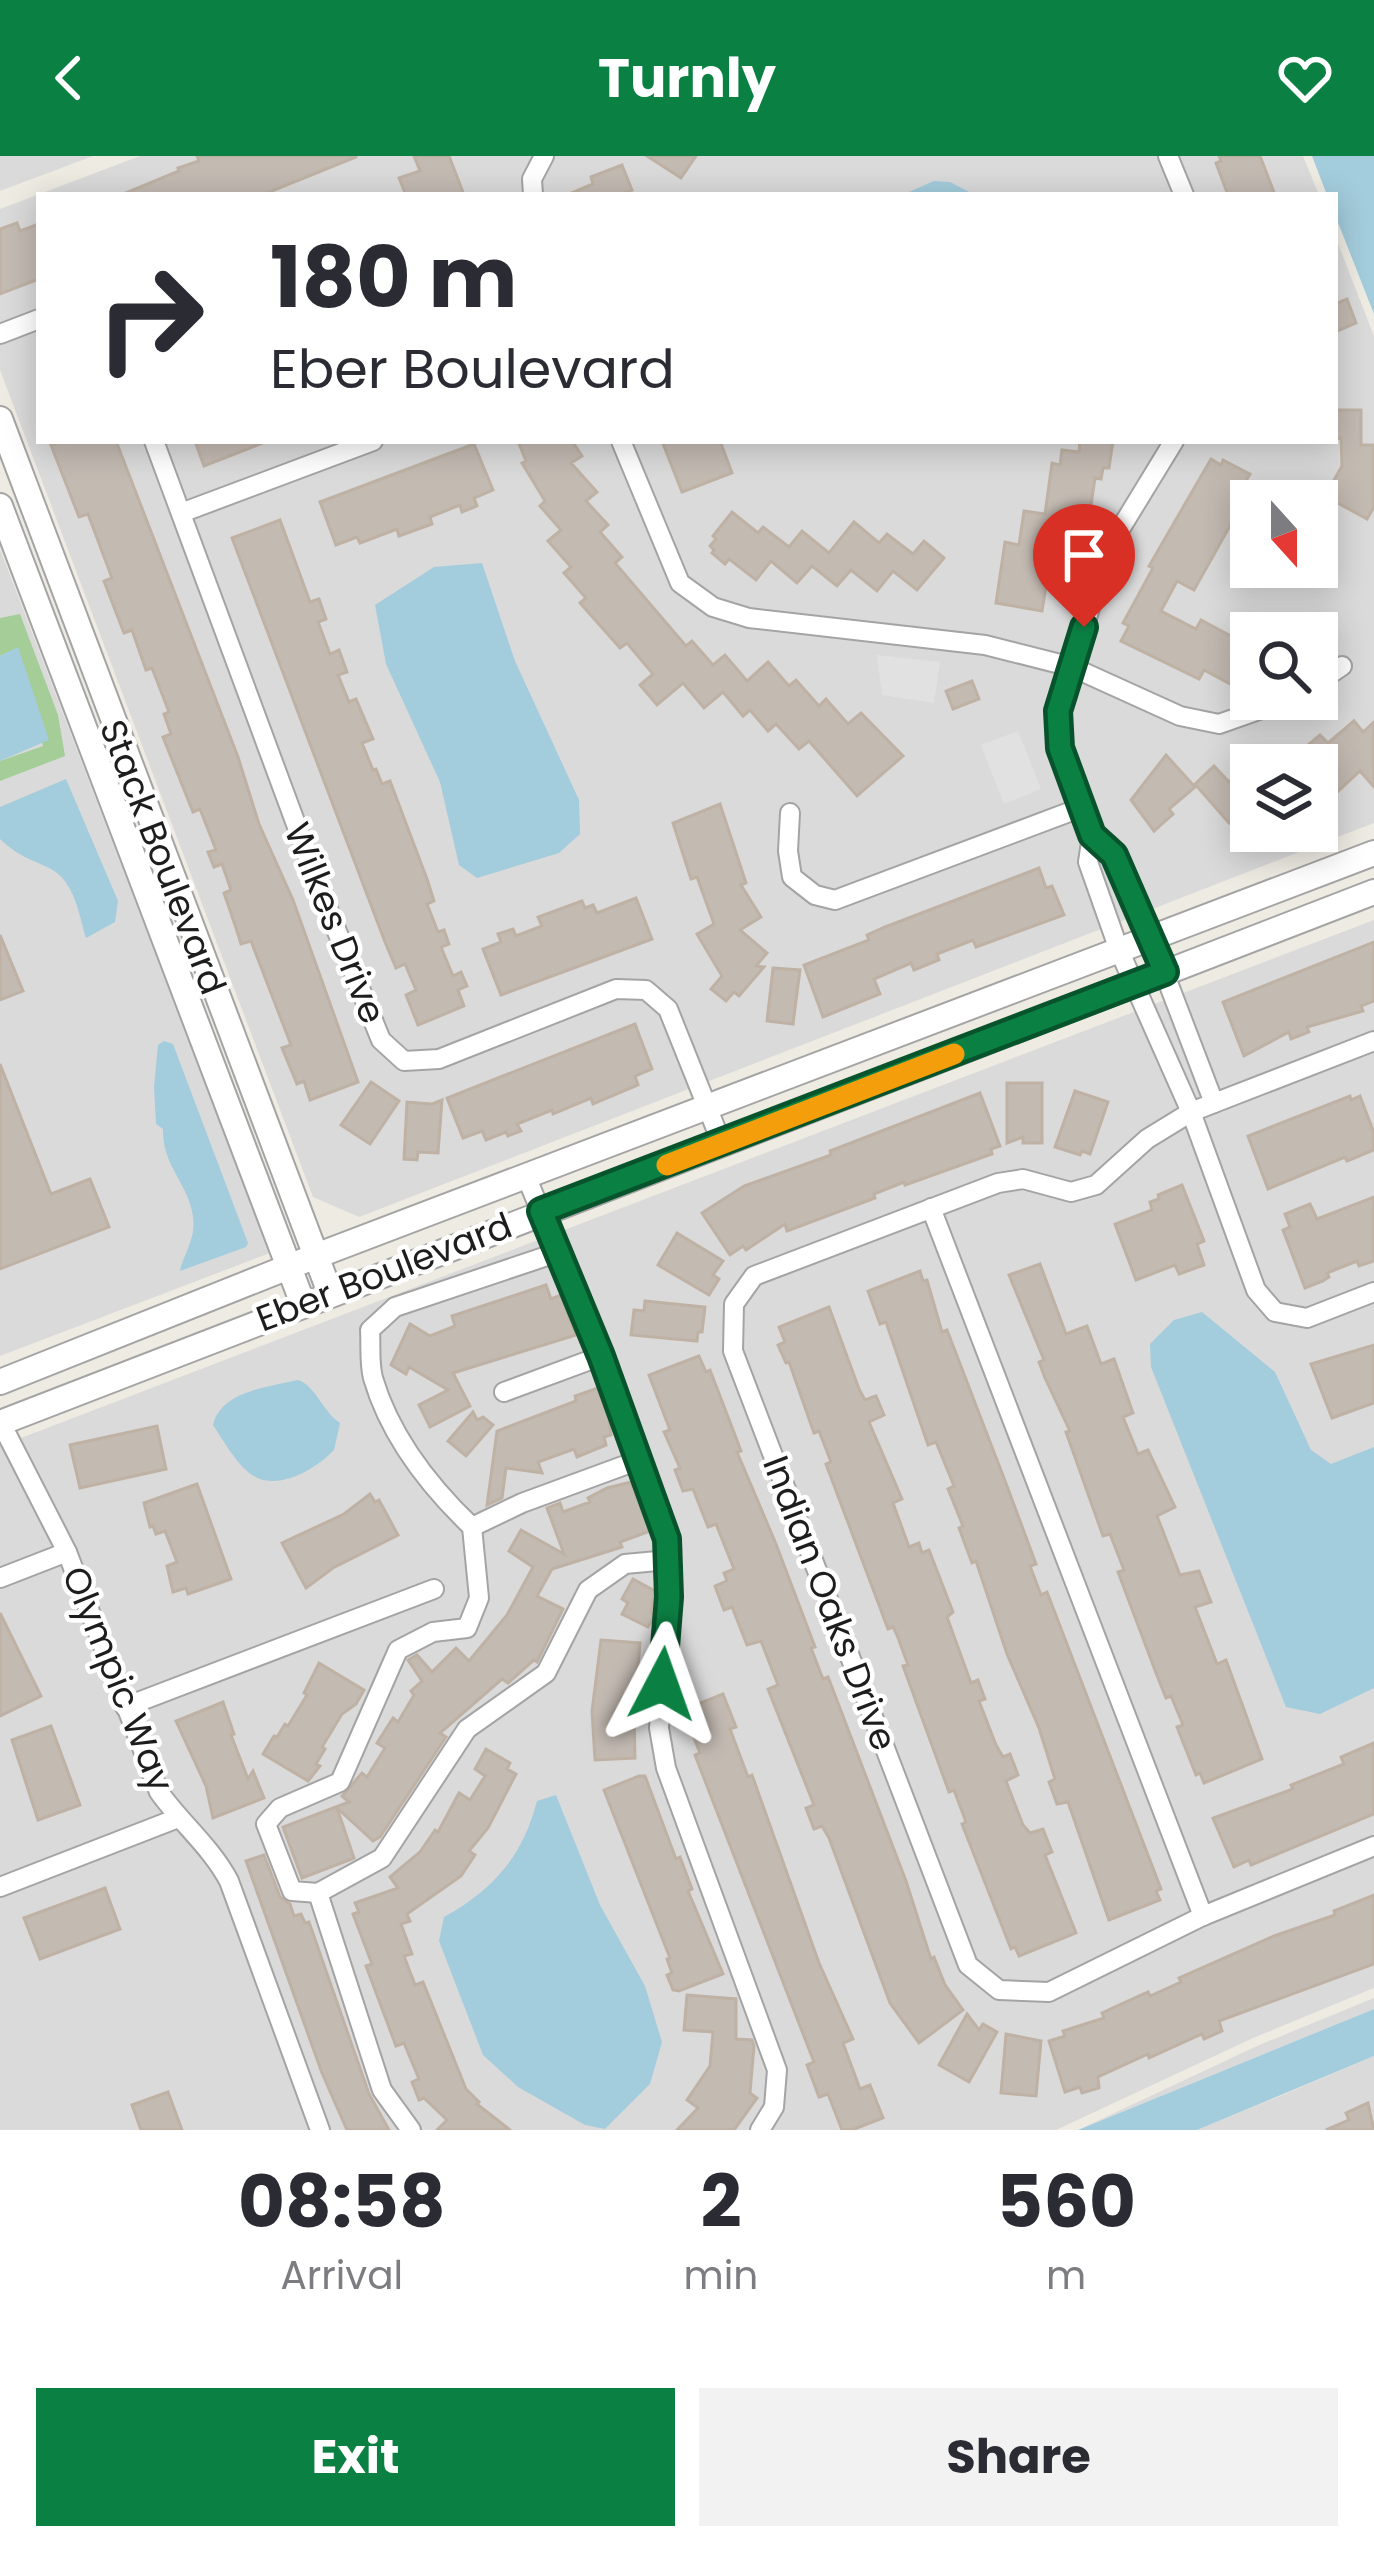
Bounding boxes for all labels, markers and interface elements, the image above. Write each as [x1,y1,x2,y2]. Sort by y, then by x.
text: Turnly [598,40,776,116]
icon: back [36,45,102,111]
icon: heart [1272,45,1338,111]
text: 180 m [270,219,518,336]
icon: right [72,240,228,396]
text: Eber Boulevard [270,331,675,407]
north arrow [1230,480,1338,588]
map controls [1230,480,1338,852]
pin [1033,504,1135,627]
icon: arrive [1051,522,1117,588]
button: search [1230,612,1338,720]
street label: Stack Boulevard [87,712,239,1002]
button: layers [1230,744,1338,852]
street label: Wilkes Drive [272,815,398,1031]
street label: Eber Boulevard [249,1200,519,1344]
street label: Indian Oaks Drive [750,1448,910,1758]
street label: Olympic Way [50,1559,186,1799]
position arrow [599,1621,725,1747]
text: 08:58 [238,2151,446,2252]
text: 2 [700,2151,742,2252]
text: 560 [996,2151,1136,2252]
text: Arrival [280,2248,403,2303]
text: min [684,2248,758,2303]
text: m [1046,2248,1086,2303]
button: Exit [36,2388,675,2526]
button: Share [699,2388,1338,2526]

